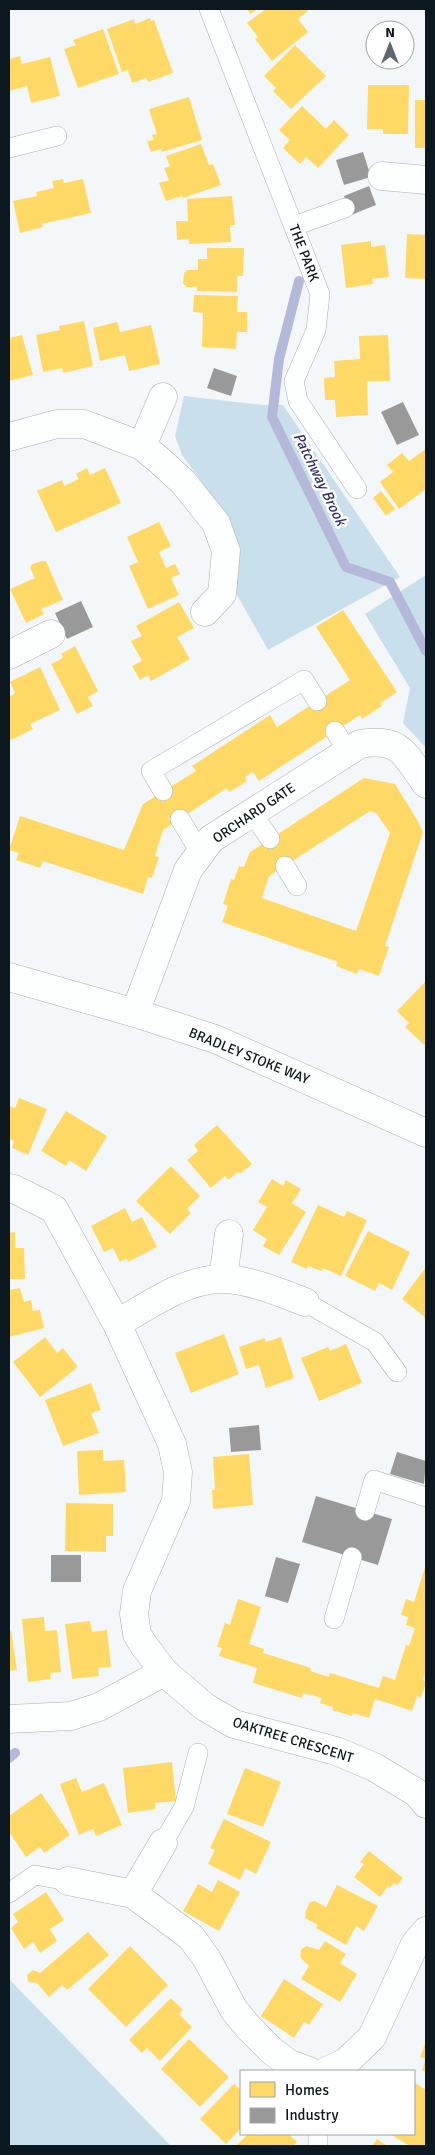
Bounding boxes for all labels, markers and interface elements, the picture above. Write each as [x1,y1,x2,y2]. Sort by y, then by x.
north arrow [365,20,415,70]
text: N [385,24,395,41]
street label: THE PARK [285,222,323,285]
water label: Patchway Brook [290,429,351,530]
street label: ORCHARD GATE [209,779,299,847]
street label: BRADLEY STOKE WAY [186,1024,312,1088]
street label: OAKTREE CRESCENT [231,1714,356,1766]
legend [240,2070,415,2135]
text: Homes [285,2081,329,2099]
text: Industry [285,2106,338,2124]

